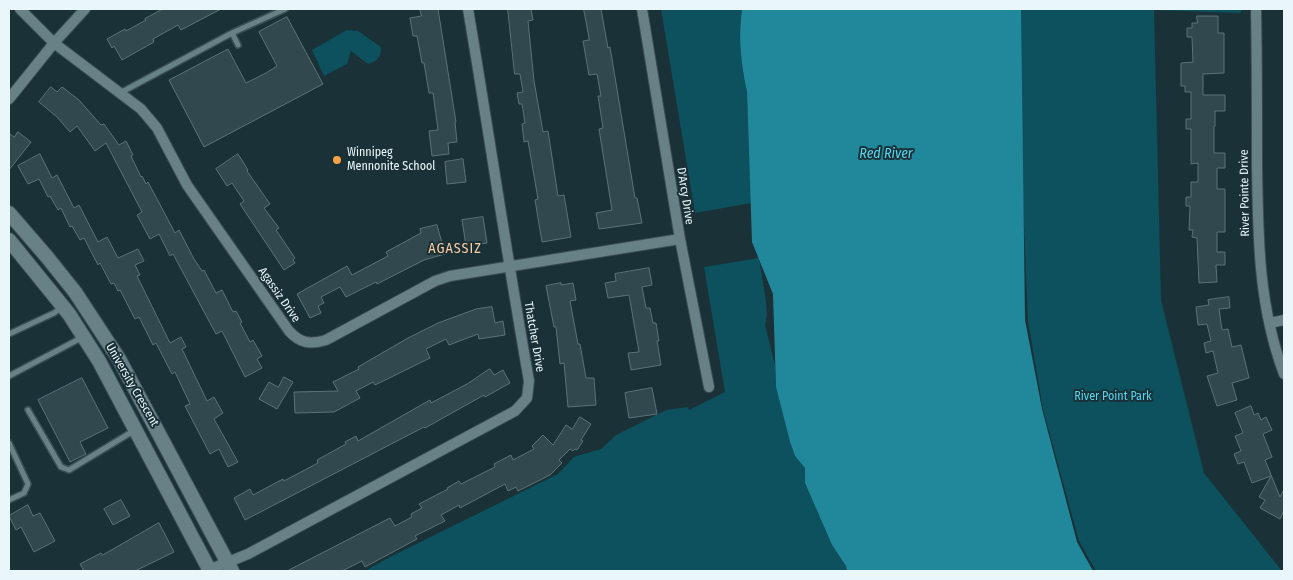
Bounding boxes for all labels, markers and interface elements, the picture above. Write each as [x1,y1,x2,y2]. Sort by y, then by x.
place label: Winnipeg Mennonite School [347,146,435,174]
water label: Red River [859,146,913,162]
street label: River Pointe Drive [1237,149,1253,237]
marker: Winnipeg Mennonite School [331,154,343,166]
street label: D'Arcy Drive [673,166,697,226]
district label: AGASSIZ [427,241,483,257]
street label: Agassiz Drive [255,265,303,325]
street label: Thatcher Drive [521,301,547,373]
street label: University Crescent [102,341,162,429]
park label: River Point Park [1074,390,1152,404]

